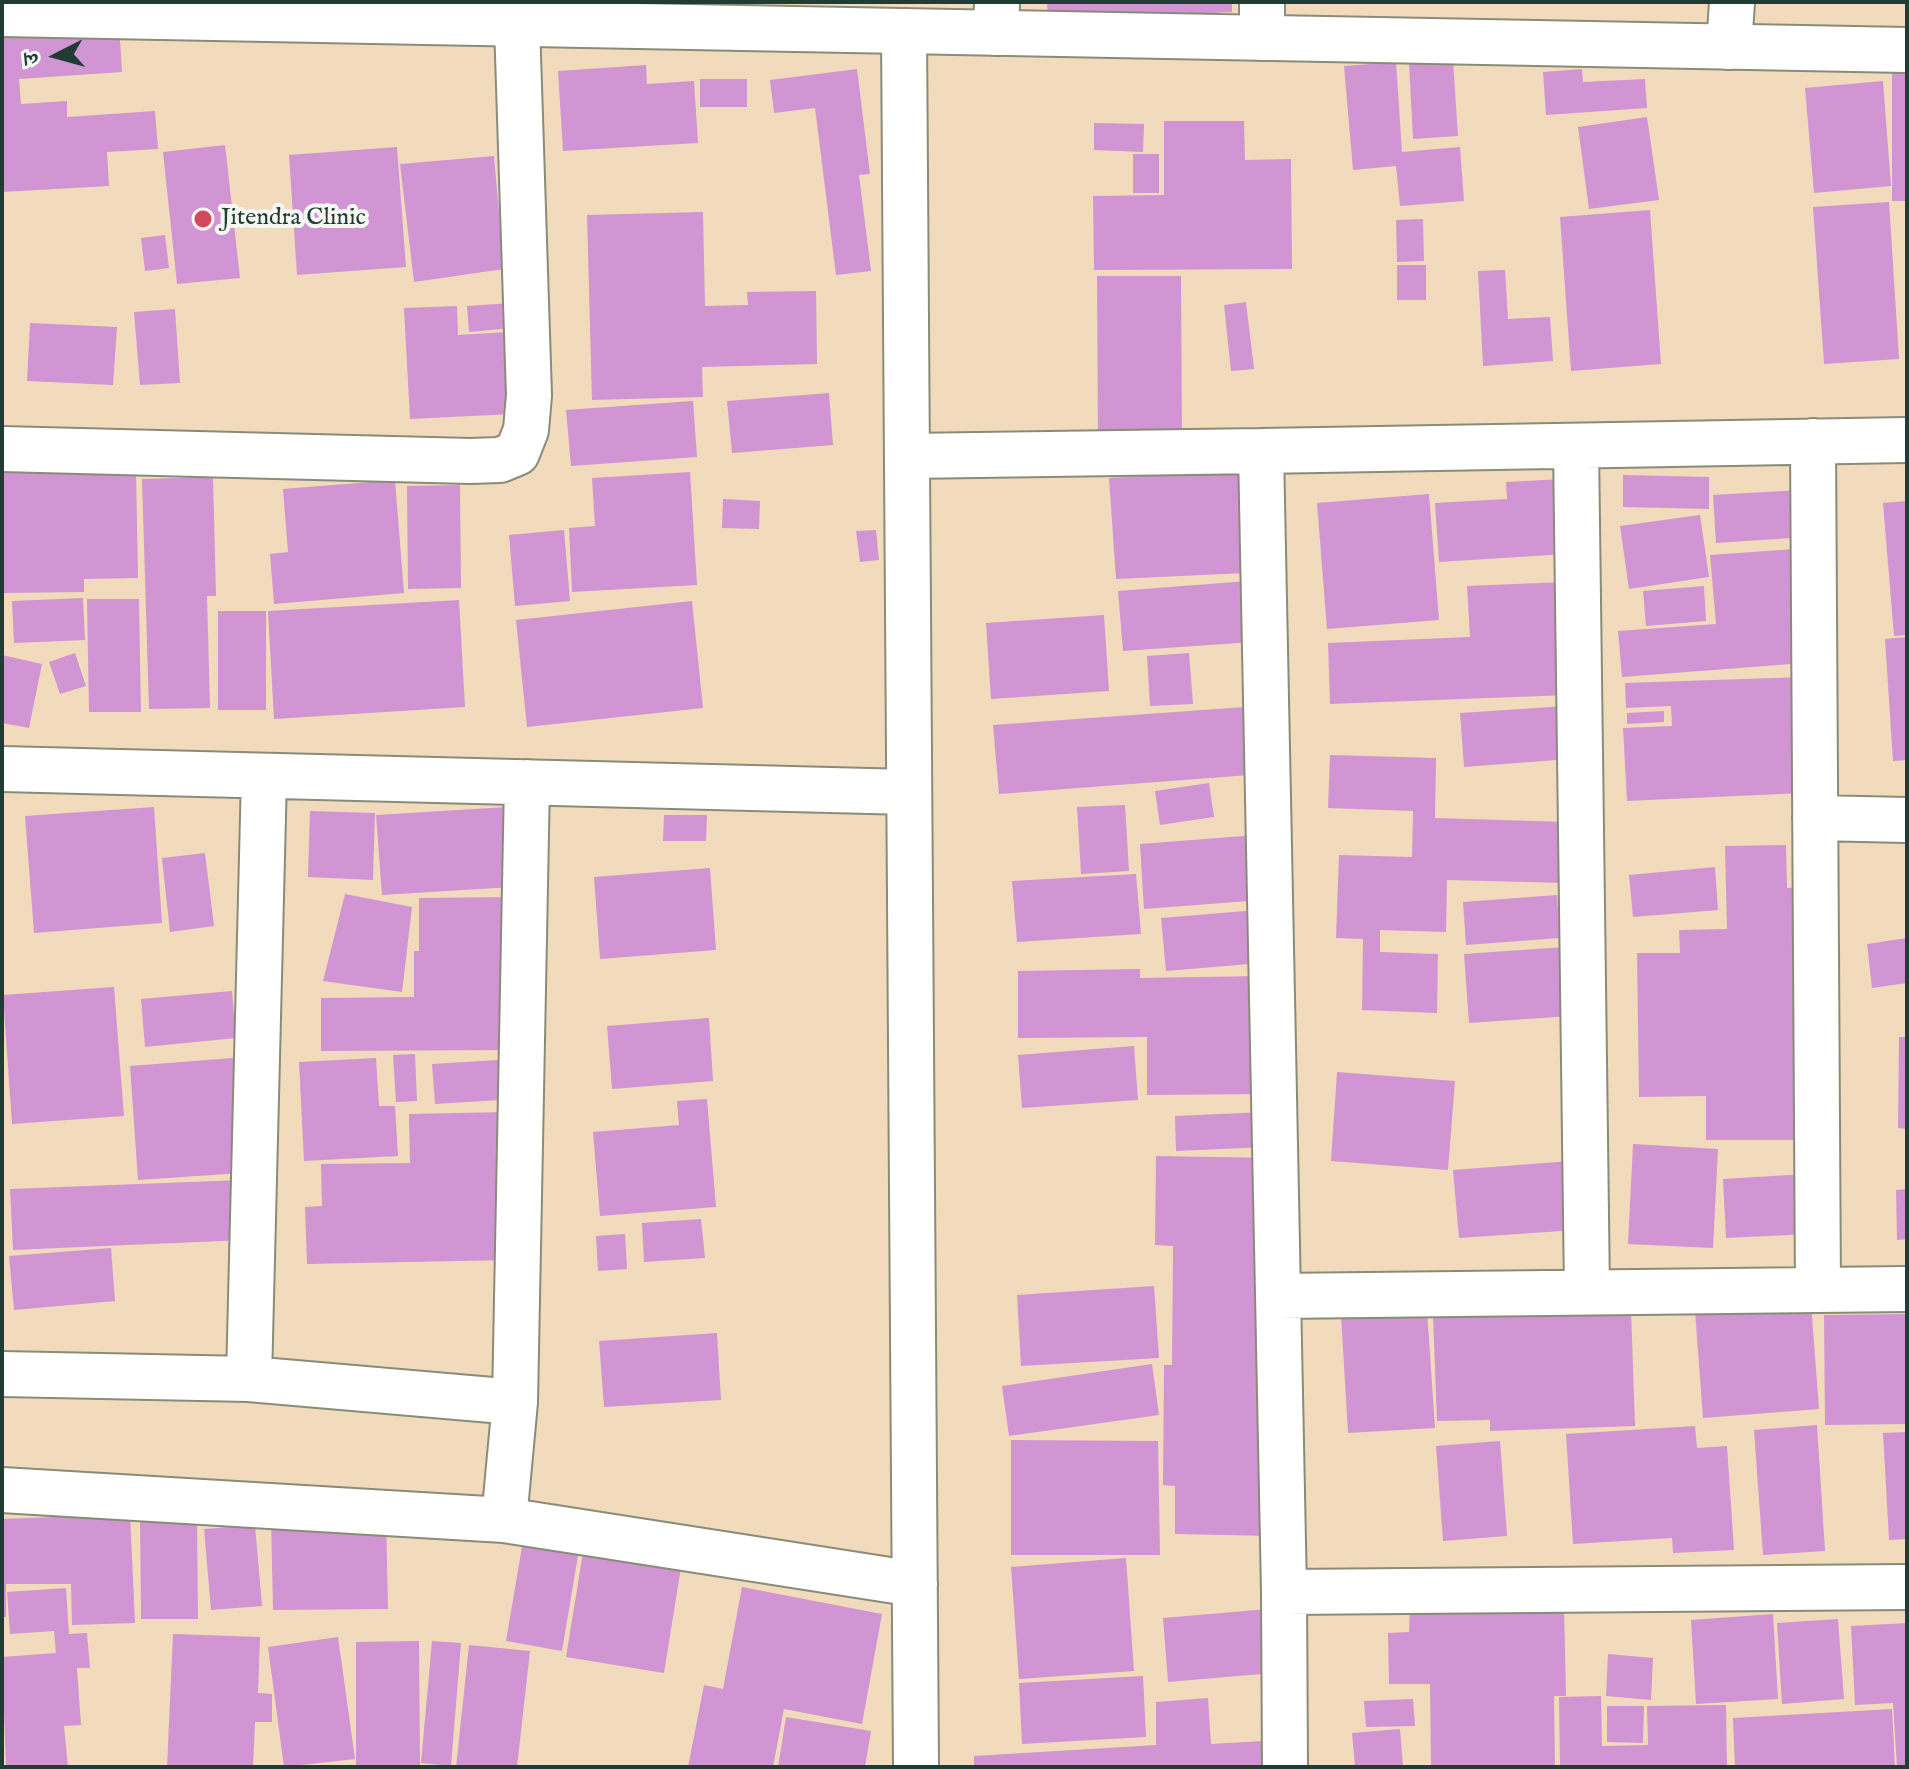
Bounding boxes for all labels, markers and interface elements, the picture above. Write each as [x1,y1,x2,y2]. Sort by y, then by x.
north arrow [16,16,96,96]
text: उ [18,51,47,66]
place label: Jitendra Clinic [221,205,366,233]
marker: Jitendra Clinic [192,208,214,230]

